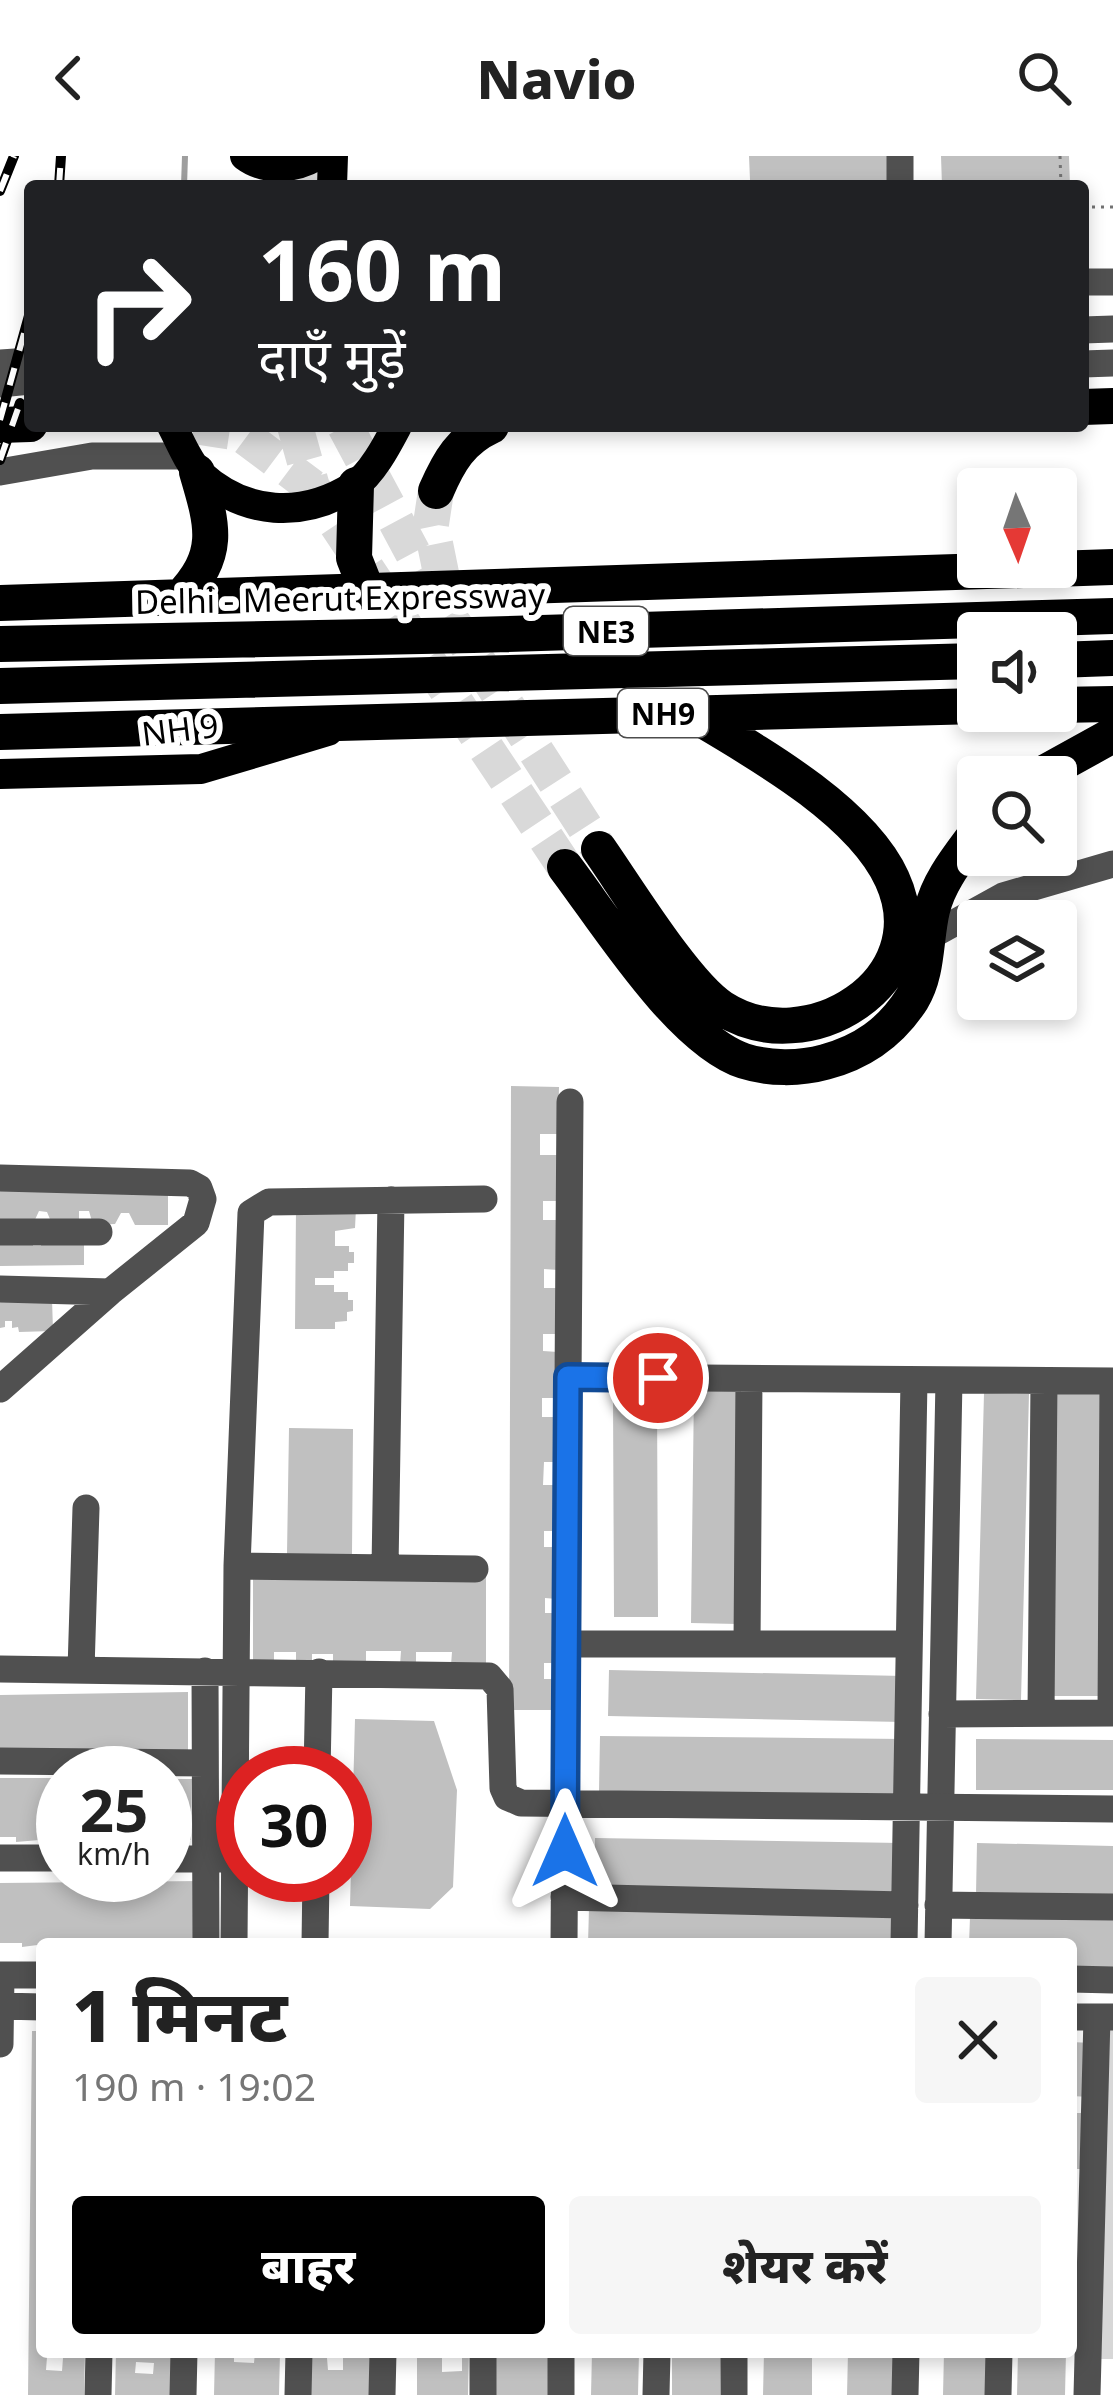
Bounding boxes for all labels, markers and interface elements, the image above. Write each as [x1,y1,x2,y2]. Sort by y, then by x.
text: Navio [476,41,637,115]
icon: back [36,45,102,111]
icon: search [1011,45,1077,111]
text: 160 m [258,211,506,326]
icon: right [60,228,216,384]
text: दाएँ मुड़ें [258,320,406,394]
north arrow [957,468,1077,588]
map controls [957,468,1077,1020]
street label: Delhi - Meerut Expressway [135,572,546,624]
road number: NE3 [564,607,648,655]
button: sound [957,612,1077,732]
road number: NH9 [618,689,708,737]
street label: NH 9 [139,702,221,756]
button: search [957,756,1077,876]
button: layers [957,900,1077,1020]
pin [607,1327,709,1429]
icon: arrive [625,1345,691,1411]
speed limit sign: 30 [216,1746,372,1902]
text: 25 [80,1768,148,1850]
position arrow [502,1788,628,1914]
text: km/h [77,1833,151,1874]
text: 1 मिनट [72,1965,287,2063]
button: close [915,1977,1041,2103]
text: 190 m · 19:02 [72,2059,316,2112]
button: बाहर [72,2196,545,2334]
button: शेयर करें [569,2196,1041,2334]

